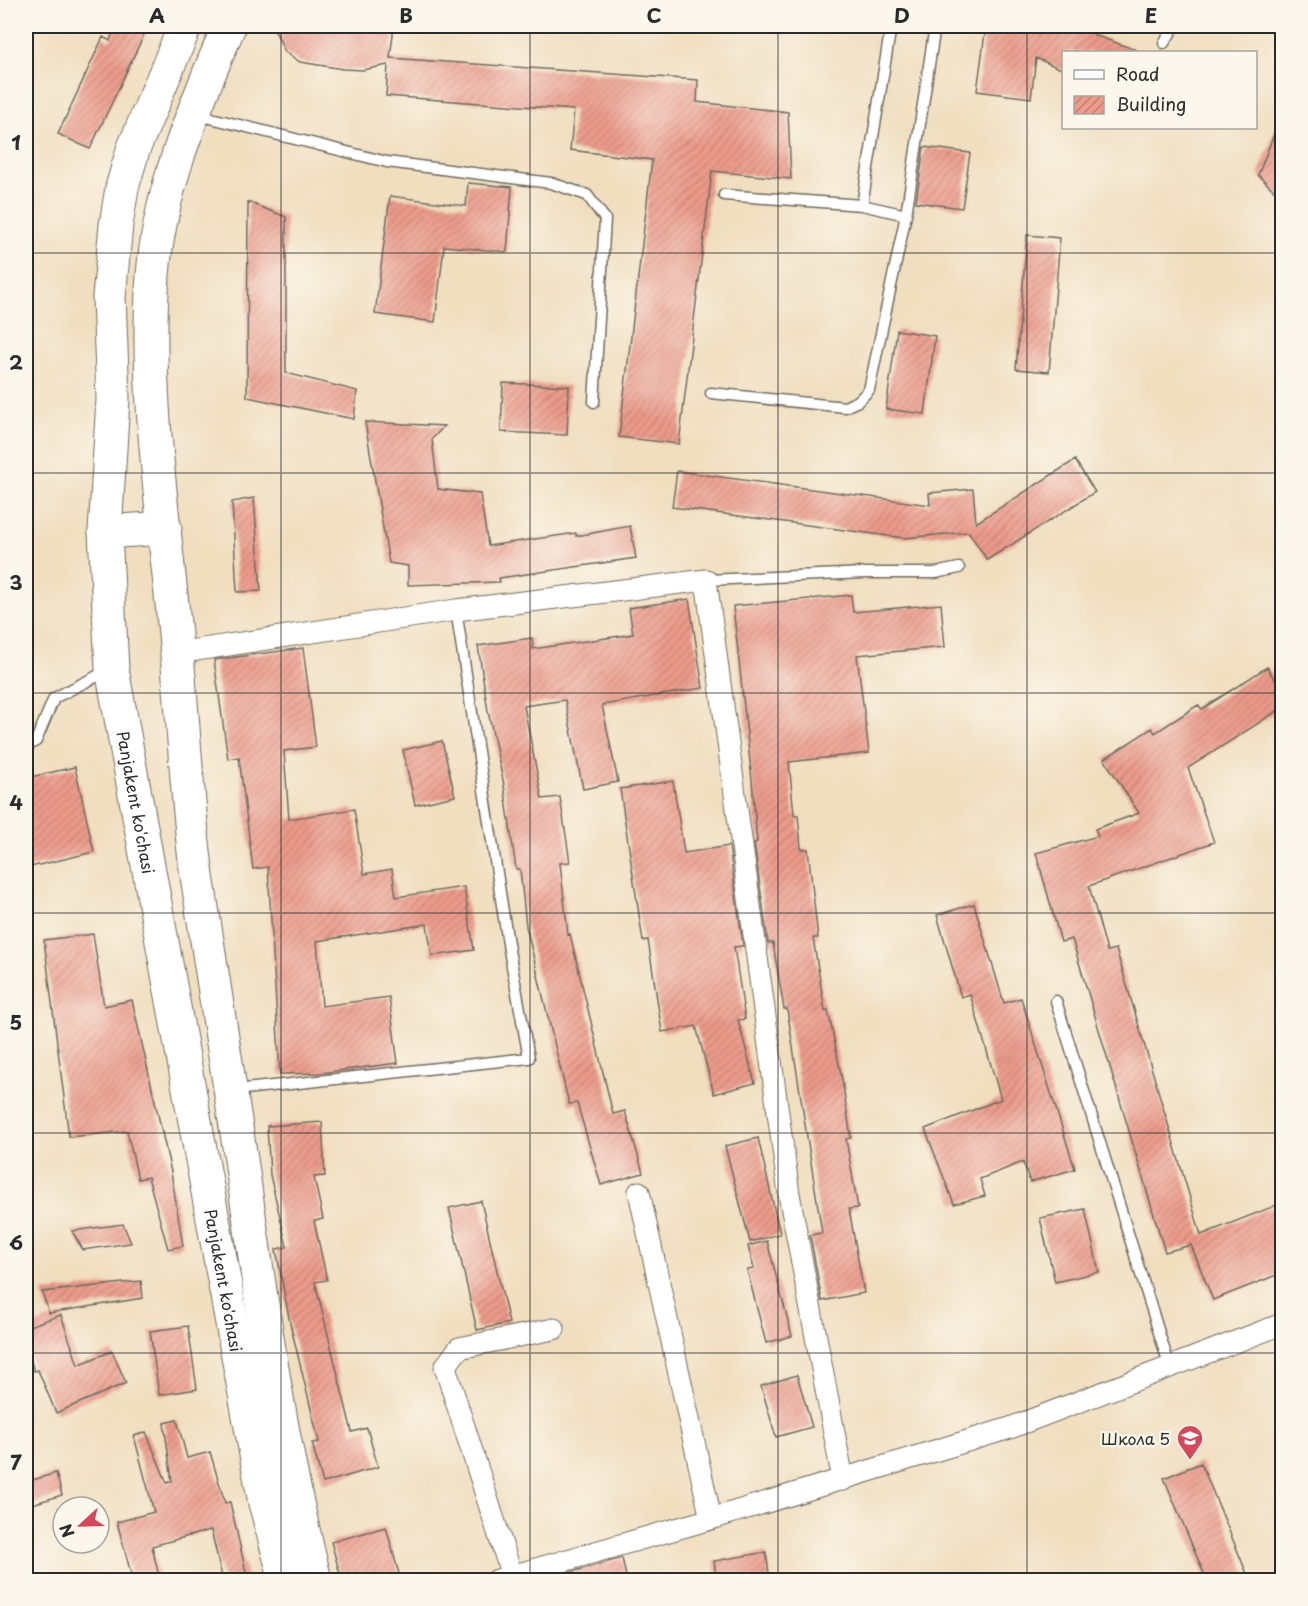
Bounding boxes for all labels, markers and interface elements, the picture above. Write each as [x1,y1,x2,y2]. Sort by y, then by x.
text: A [149,0,165,30]
text: B [399,0,413,30]
text: C [646,0,662,30]
text: D [894,0,910,30]
text: E [1145,0,1157,30]
legend [1062,51,1257,129]
text: Road [1116,60,1160,87]
text: Building [1116,90,1186,117]
text: 1 [11,127,21,157]
text: 2 [9,347,23,377]
text: 3 [9,567,23,597]
street label: Panjakent ko'chasi [112,729,161,876]
text: 4 [9,787,23,817]
text: 5 [10,1007,22,1037]
street label: Panjakent ko'chasi [199,1207,249,1354]
text: 6 [9,1227,23,1257]
school or university icon: Школа 5 [1175,1423,1205,1461]
place label: Школа 5 [1101,1426,1170,1450]
text: 7 [10,1447,22,1477]
north arrow [51,1495,111,1555]
text: N [53,1521,80,1541]

